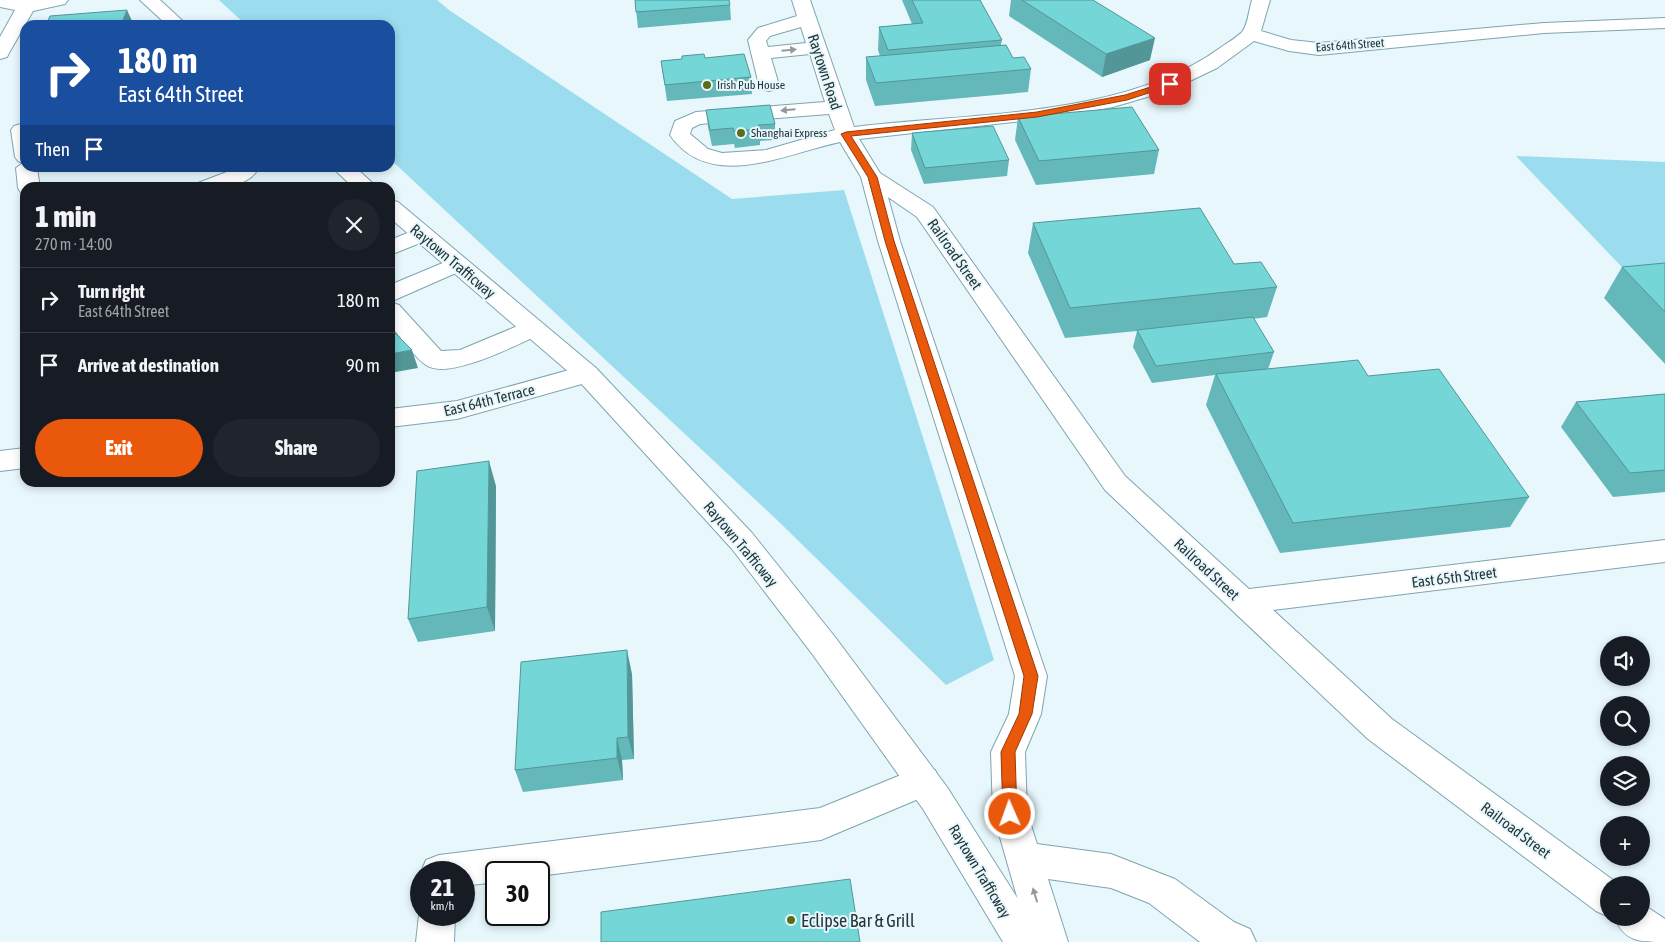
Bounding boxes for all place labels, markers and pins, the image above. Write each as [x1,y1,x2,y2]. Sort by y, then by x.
pin [1149,63,1191,105]
place label: Irish Pub House [717,78,785,92]
marker: Irish Pub House [701,79,713,91]
place label: Shanghai Express [751,126,827,140]
marker: Shanghai Express [735,127,747,139]
place label: Eclipse Bar & Grill [801,910,915,931]
marker: Eclipse Bar & Grill [785,914,797,926]

